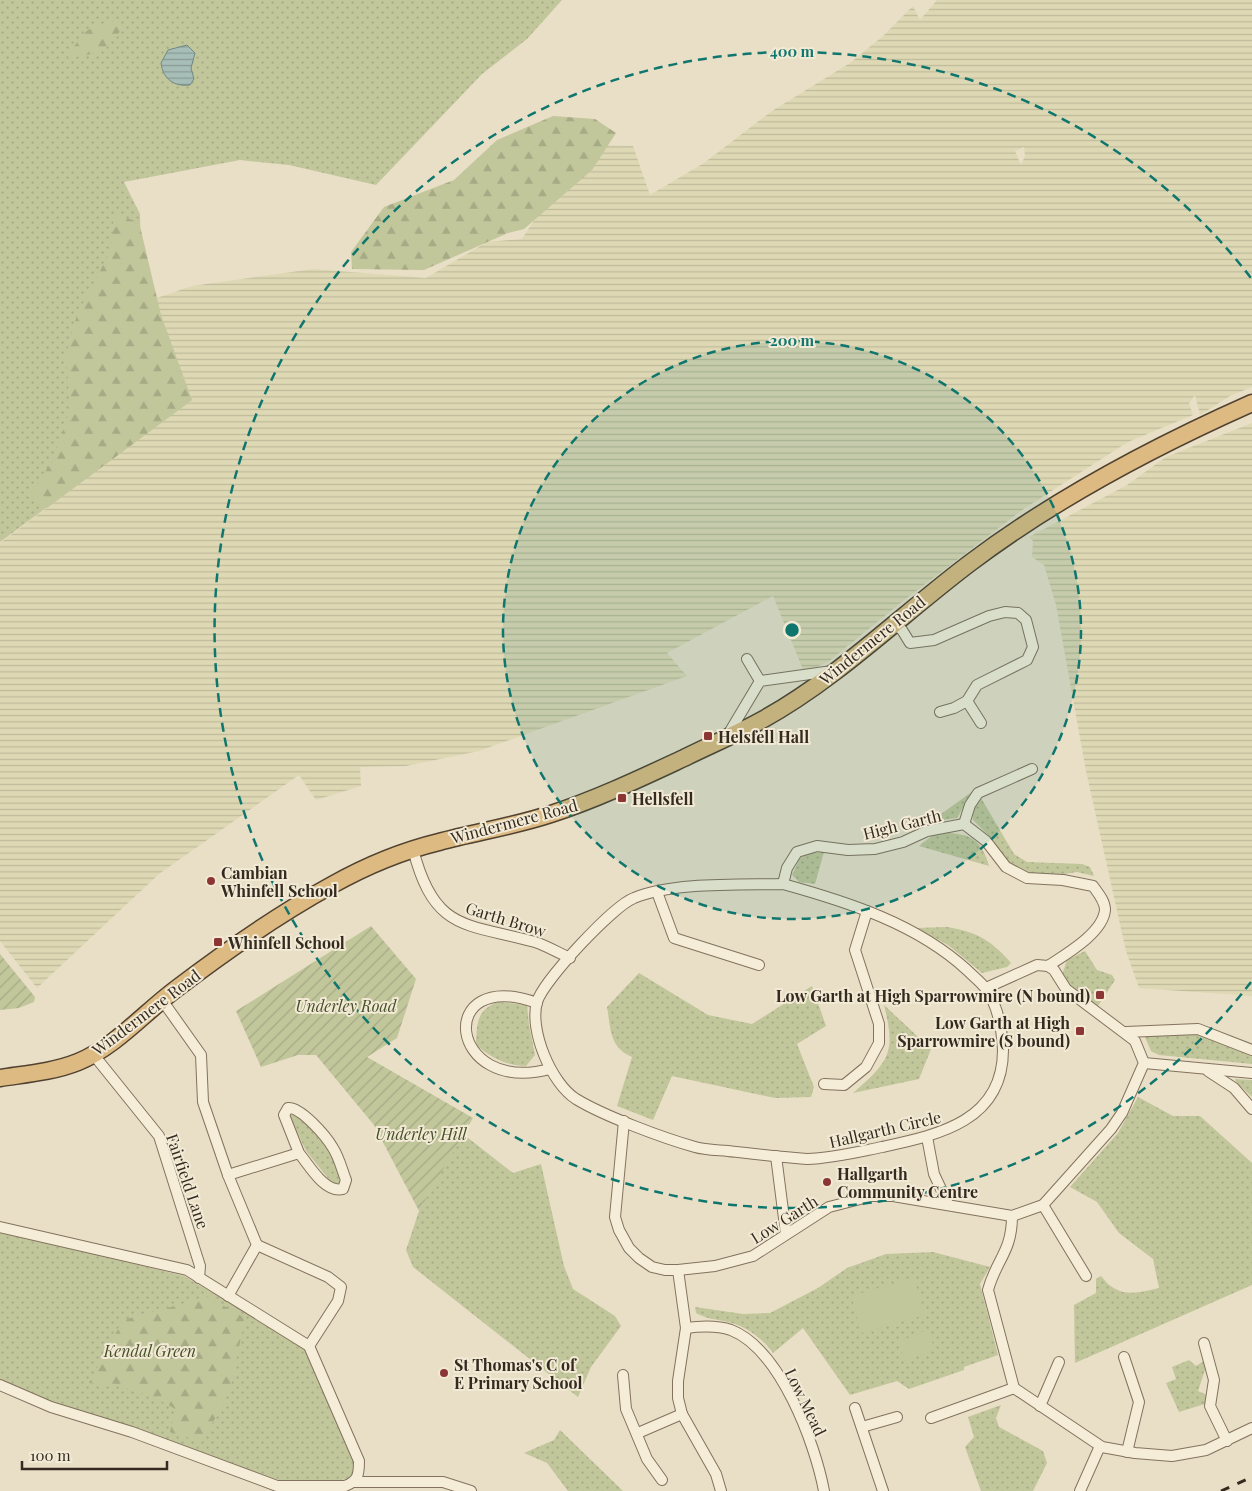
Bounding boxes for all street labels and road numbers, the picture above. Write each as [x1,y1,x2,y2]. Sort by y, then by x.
street label: Windermere Road [814,591,929,690]
street label: Windermere Road [447,794,580,848]
street label: High Garth [861,804,944,844]
street label: Garth Brow [463,897,549,941]
street label: Windermere Road [87,964,204,1060]
street label: Hallgarth Circle [827,1106,943,1152]
street label: Fairfield Lane [162,1131,214,1231]
street label: Low Garth [747,1190,822,1248]
street label: Low Mead [781,1365,831,1439]

